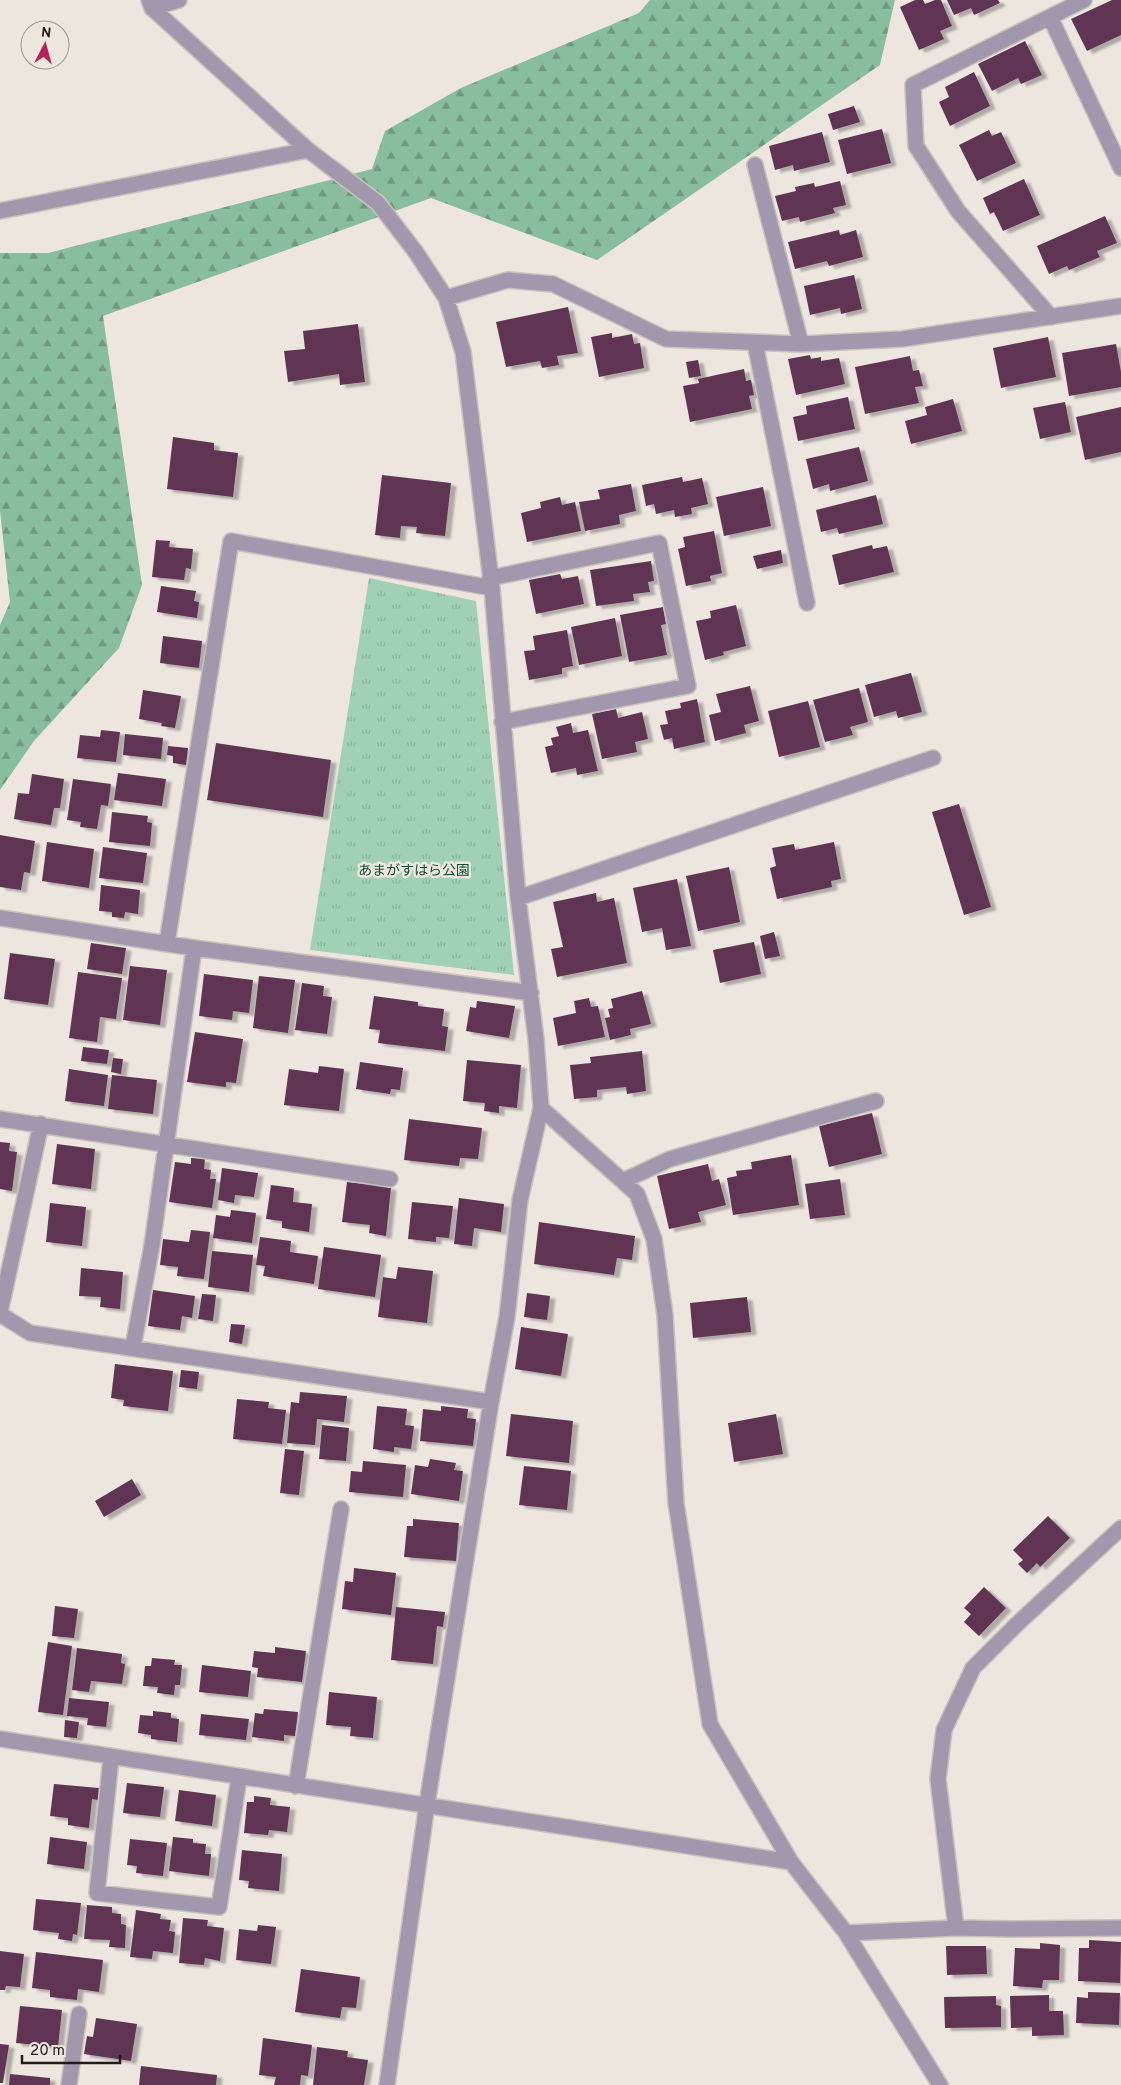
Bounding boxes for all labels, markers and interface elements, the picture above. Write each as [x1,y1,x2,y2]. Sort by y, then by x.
north arrow [20,20,70,70]
text: N [40,25,52,43]
park label: あまがすはら公園 [358,863,470,880]
scale bar [22,2032,120,2064]
text: 20 m [30,2042,65,2061]

